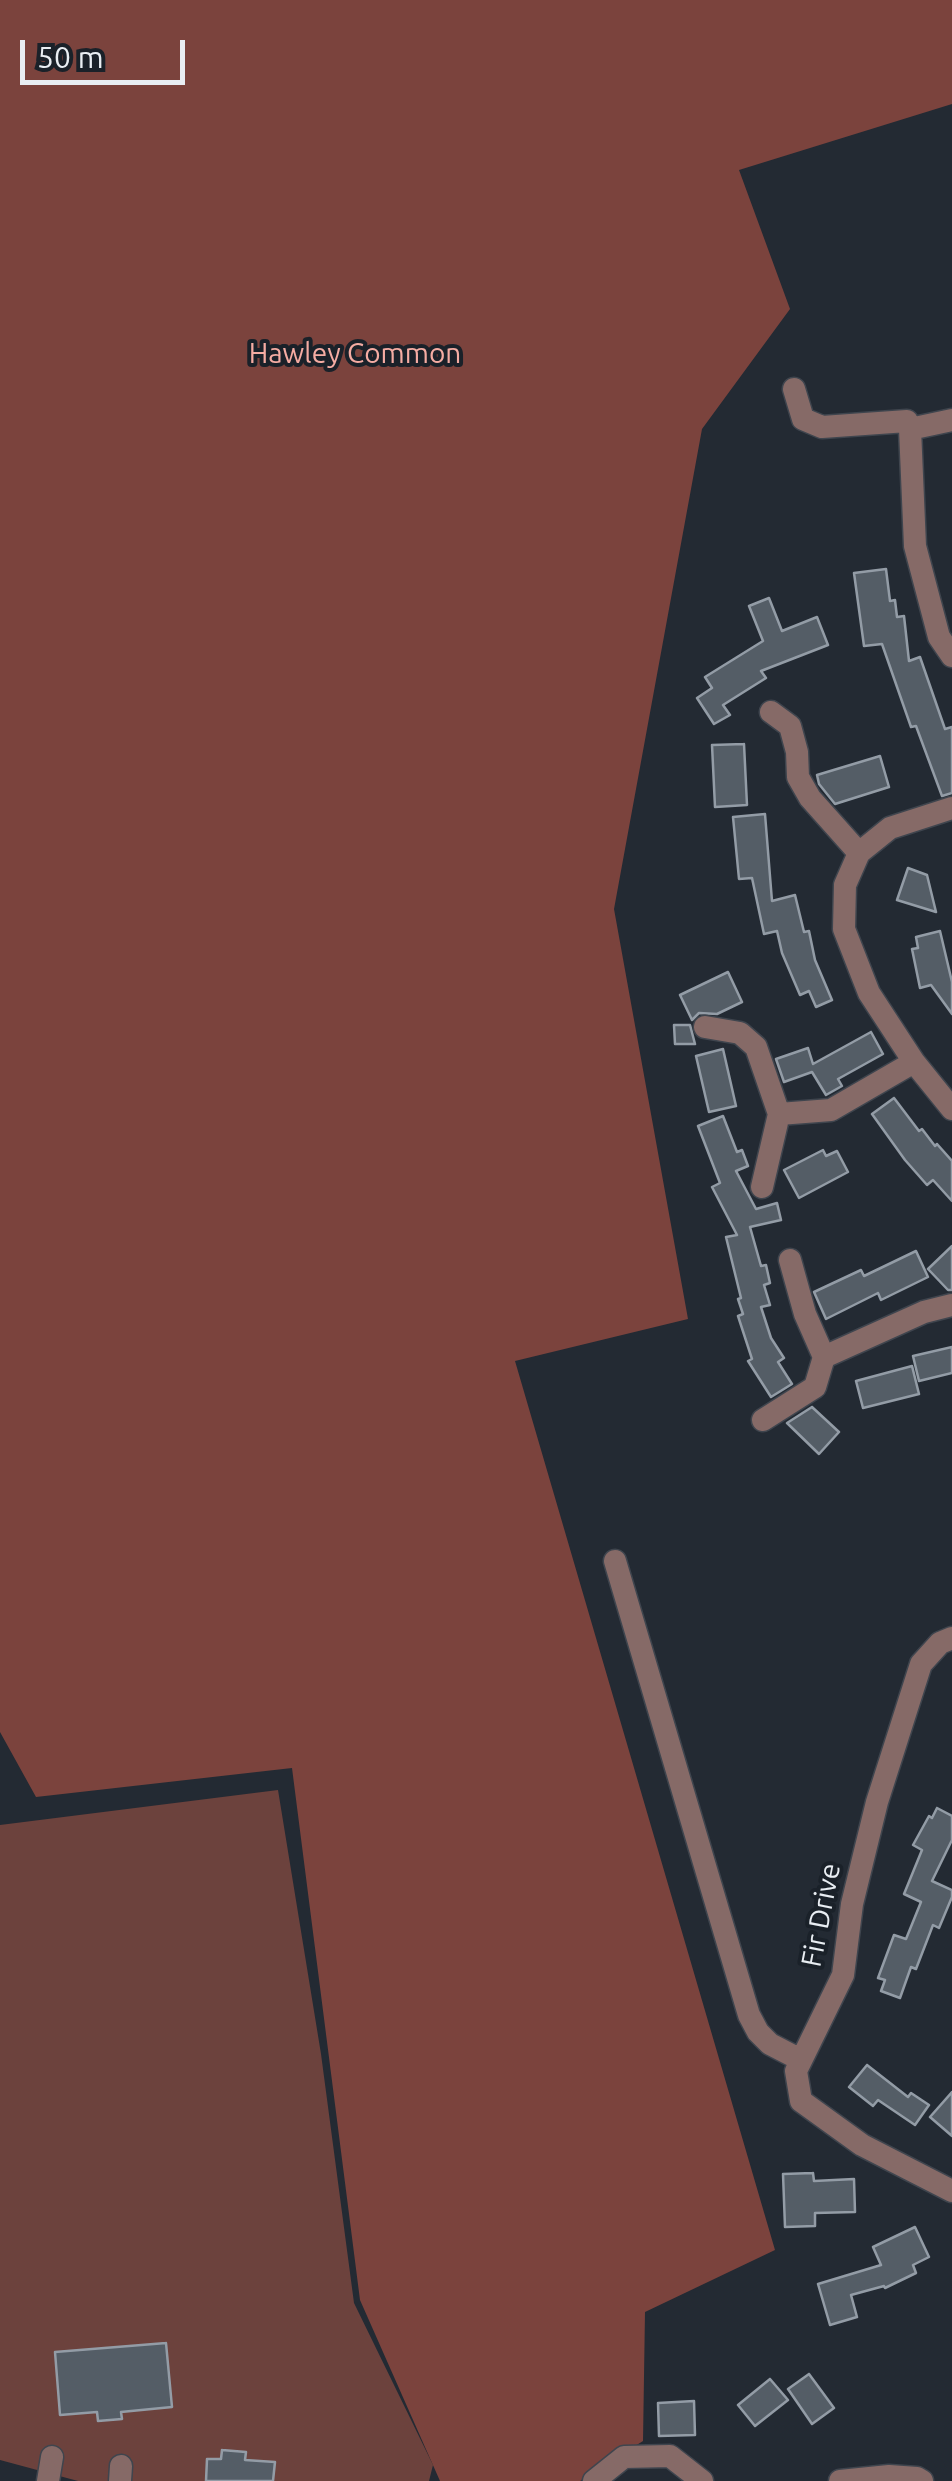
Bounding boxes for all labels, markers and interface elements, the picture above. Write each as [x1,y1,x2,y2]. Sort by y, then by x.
scale bar [25,20,190,82]
text: 50 m [37,40,104,74]
park label: Hawley Common [249,337,461,371]
street label: Fir Drive [795,1860,847,1970]

